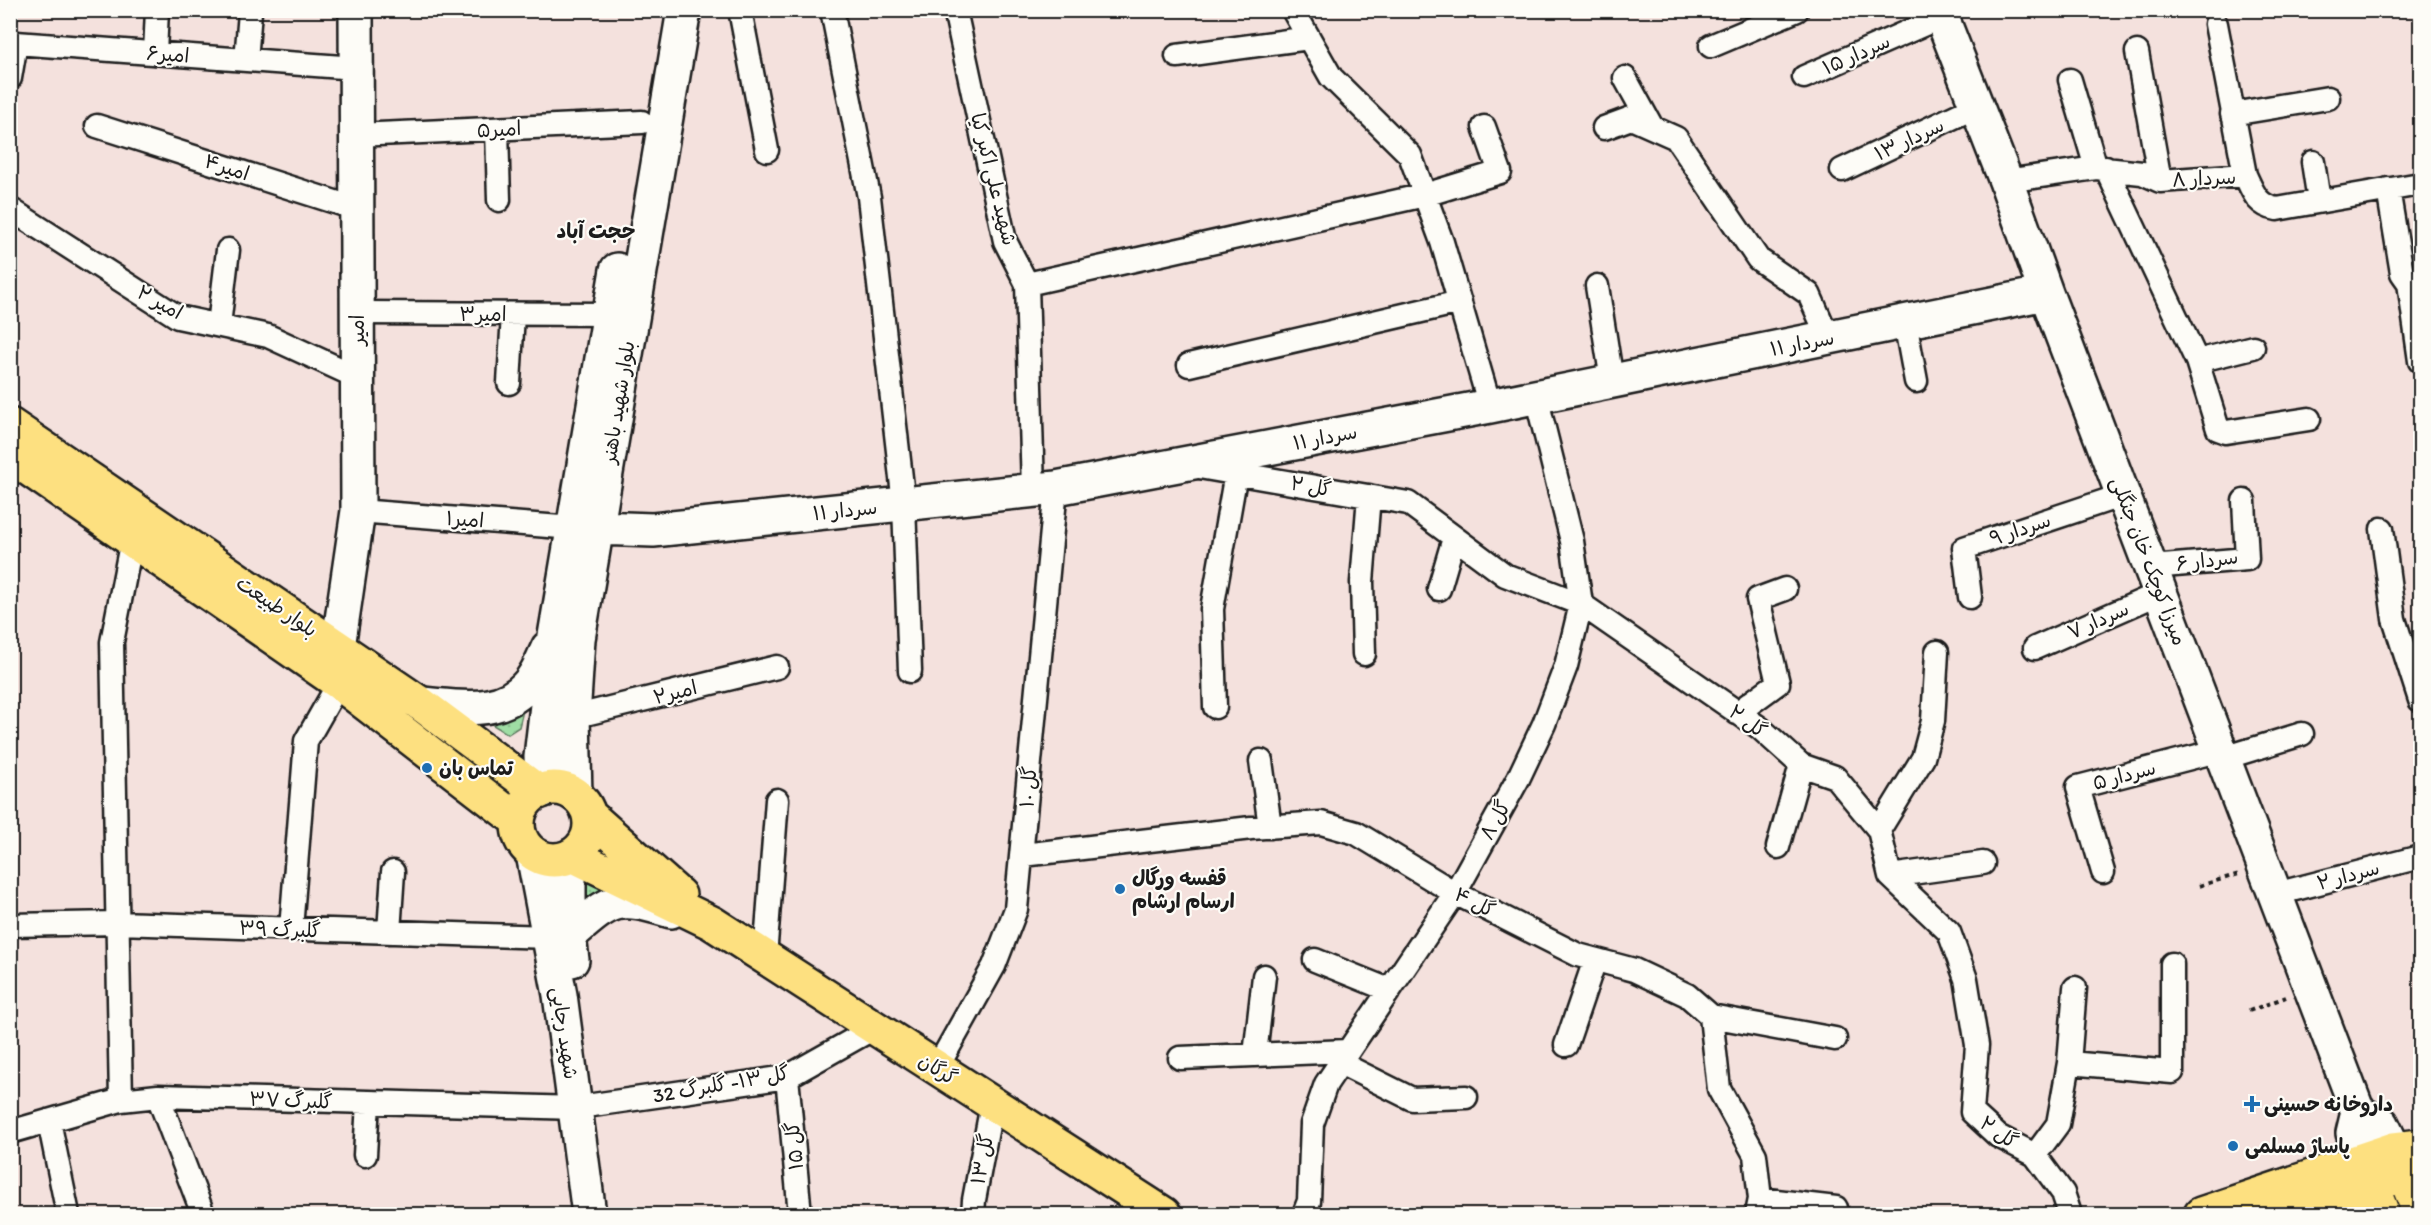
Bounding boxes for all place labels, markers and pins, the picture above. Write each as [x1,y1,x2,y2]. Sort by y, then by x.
place label: تماس بان [439,756,514,781]
marker: تماس بان [420,761,434,775]
place label: قفسه ورگال ارسام ارشام [1132,866,1235,916]
marker: قفسه ورگال ارسام ارشام [1113,882,1127,896]
place label: داروخانه حسینی [2264,1092,2393,1118]
marker: داروخانه حسینی [2245,1097,2259,1111]
place label: پاساژ مسلمی [2245,1134,2350,1159]
marker: پاساژ مسلمی [2226,1139,2240,1153]

